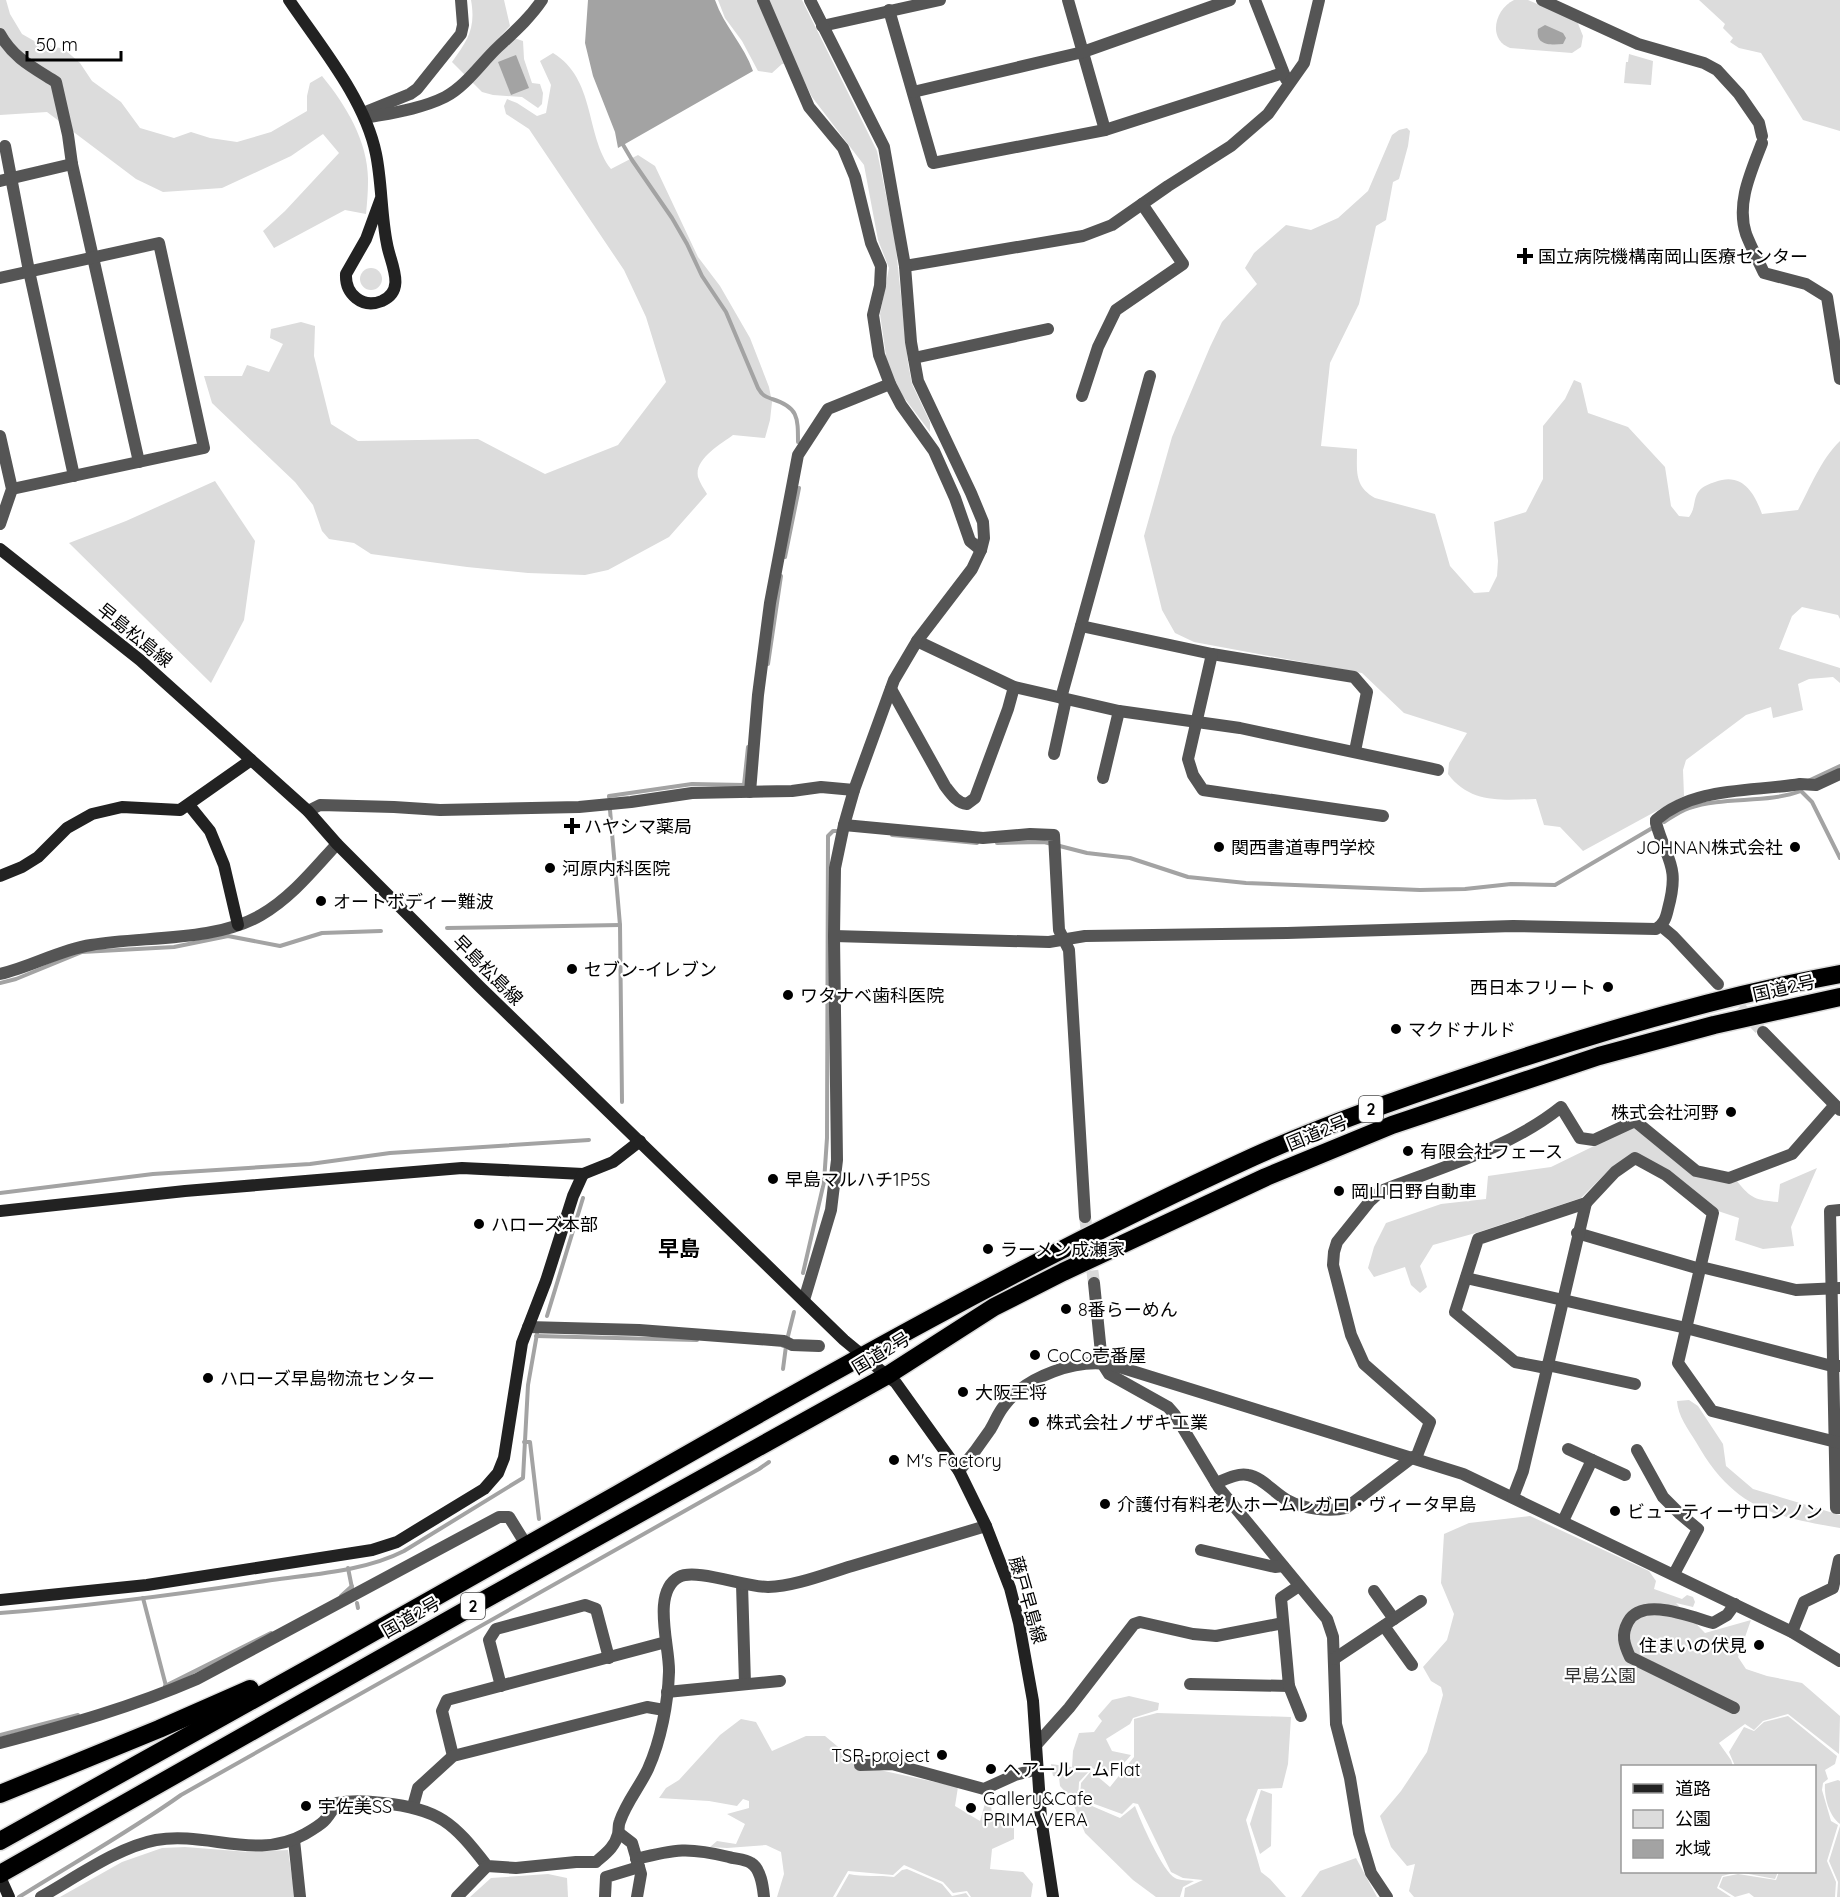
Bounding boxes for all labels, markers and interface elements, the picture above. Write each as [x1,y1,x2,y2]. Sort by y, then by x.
scale bar [27,24,122,62]
text: 50 m [36,33,78,56]
place label: 国立病院機構南岡山医療センター [1538,245,1808,268]
marker: 国立病院機構南岡山医療センター [1516,247,1534,265]
street label: 早島松島線 [93,598,177,672]
place label: ハヤシマ薬局 [584,815,692,838]
marker: ハヤシマ薬局 [565,819,579,833]
place label: 関西書道専門学校 [1231,836,1375,859]
place label: JOHNAN株式会社 [1636,836,1783,859]
marker: 関西書道専門学校 [1212,840,1226,854]
marker: JOHNAN株式会社 [1788,840,1802,854]
place label: 河原内科医院 [562,857,670,880]
marker: 河原内科医院 [543,861,557,875]
place label: オートボディー難波 [333,890,494,913]
marker: オートボディー難波 [314,894,328,908]
street label: 早島松島線 [448,930,528,1010]
place label: セブン-イレブン [584,958,717,981]
marker: セブン-イレブン [565,962,579,976]
street label: 国道2号 [1750,970,1818,1006]
place label: 西日本フリート [1470,976,1596,999]
marker: 西日本フリート [1601,980,1615,994]
place label: ワタナベ歯科医院 [800,984,944,1007]
marker: ワタナベ歯科医院 [781,988,795,1002]
place label: マクドナルド [1408,1018,1516,1041]
marker: マクドナルド [1389,1022,1403,1036]
road number: 2 [1359,1096,1383,1122]
place label: 株式会社河野 [1611,1101,1719,1124]
marker: 株式会社河野 [1724,1105,1738,1119]
street label: 国道2号 [1283,1110,1351,1156]
place label: 有限会社フェース [1420,1140,1563,1163]
marker: 有限会社フェース [1401,1144,1415,1158]
place label: 早島マルハチ1P5S [785,1168,930,1191]
marker: 早島マルハチ1P5S [766,1172,780,1186]
place label: 岡山日野自動車 [1351,1180,1477,1203]
marker: 岡山日野自動車 [1332,1184,1346,1198]
place label: ハローズ本部 [491,1213,598,1236]
marker: ハローズ本部 [472,1217,486,1231]
district label: 早島 [658,1235,700,1261]
place label: ラーメン成瀬家 [1000,1238,1125,1261]
marker: ラーメン成瀬家 [981,1242,995,1256]
place label: 8番らーめん [1078,1298,1178,1321]
marker: 8番らーめん [1059,1302,1073,1316]
street label: 国道2号 [848,1327,914,1379]
place label: CoCo壱番屋 [1047,1344,1146,1367]
marker: CoCo壱番屋 [1028,1348,1042,1362]
place label: ハローズ早島物流センター [220,1367,435,1390]
marker: ハローズ早島物流センター [201,1371,215,1385]
place label: 大阪王将 [975,1381,1047,1404]
marker: 大阪王将 [956,1385,970,1399]
place label: 株式会社ノザキ工業 [1046,1411,1208,1434]
marker: 株式会社ノザキ工業 [1027,1415,1041,1429]
place label: M's Factory [906,1449,1002,1472]
marker: M's Factory [887,1453,901,1467]
place label: 介護付有料老人ホームレガロ・ヴィータ早島 [1117,1493,1476,1516]
marker: 介護付有料老人ホームレガロ・ヴィータ早島 [1098,1497,1112,1511]
place label: ビューティーサロンノン [1627,1500,1823,1523]
marker: ビューティーサロンノン [1608,1504,1622,1518]
street label: 藤戸早島線 [1005,1554,1051,1646]
street label: 国道2号 [378,1591,444,1643]
road number: 2 [461,1593,485,1619]
place label: 住まいの伏見 [1639,1634,1747,1657]
marker: 住まいの伏見 [1752,1638,1766,1652]
park label: 早島公園 [1564,1664,1636,1687]
place label: TSR-project [831,1744,930,1767]
marker: TSR-project [935,1748,949,1762]
place label: ヘアールームFlat [1003,1758,1141,1781]
marker: ヘアールームFlat [984,1762,998,1776]
legend [1621,1765,1816,1873]
text: 道路 [1675,1777,1711,1800]
place label: Gallery&Cafe PRIMA VERA [983,1787,1093,1831]
place label: 宇佐美SS [318,1795,392,1818]
marker: 宇佐美SS [299,1799,313,1813]
marker: Gallery&Cafe PRIMA VERA [964,1801,978,1815]
text: 公園 [1675,1807,1711,1830]
text: 水域 [1675,1837,1711,1860]

